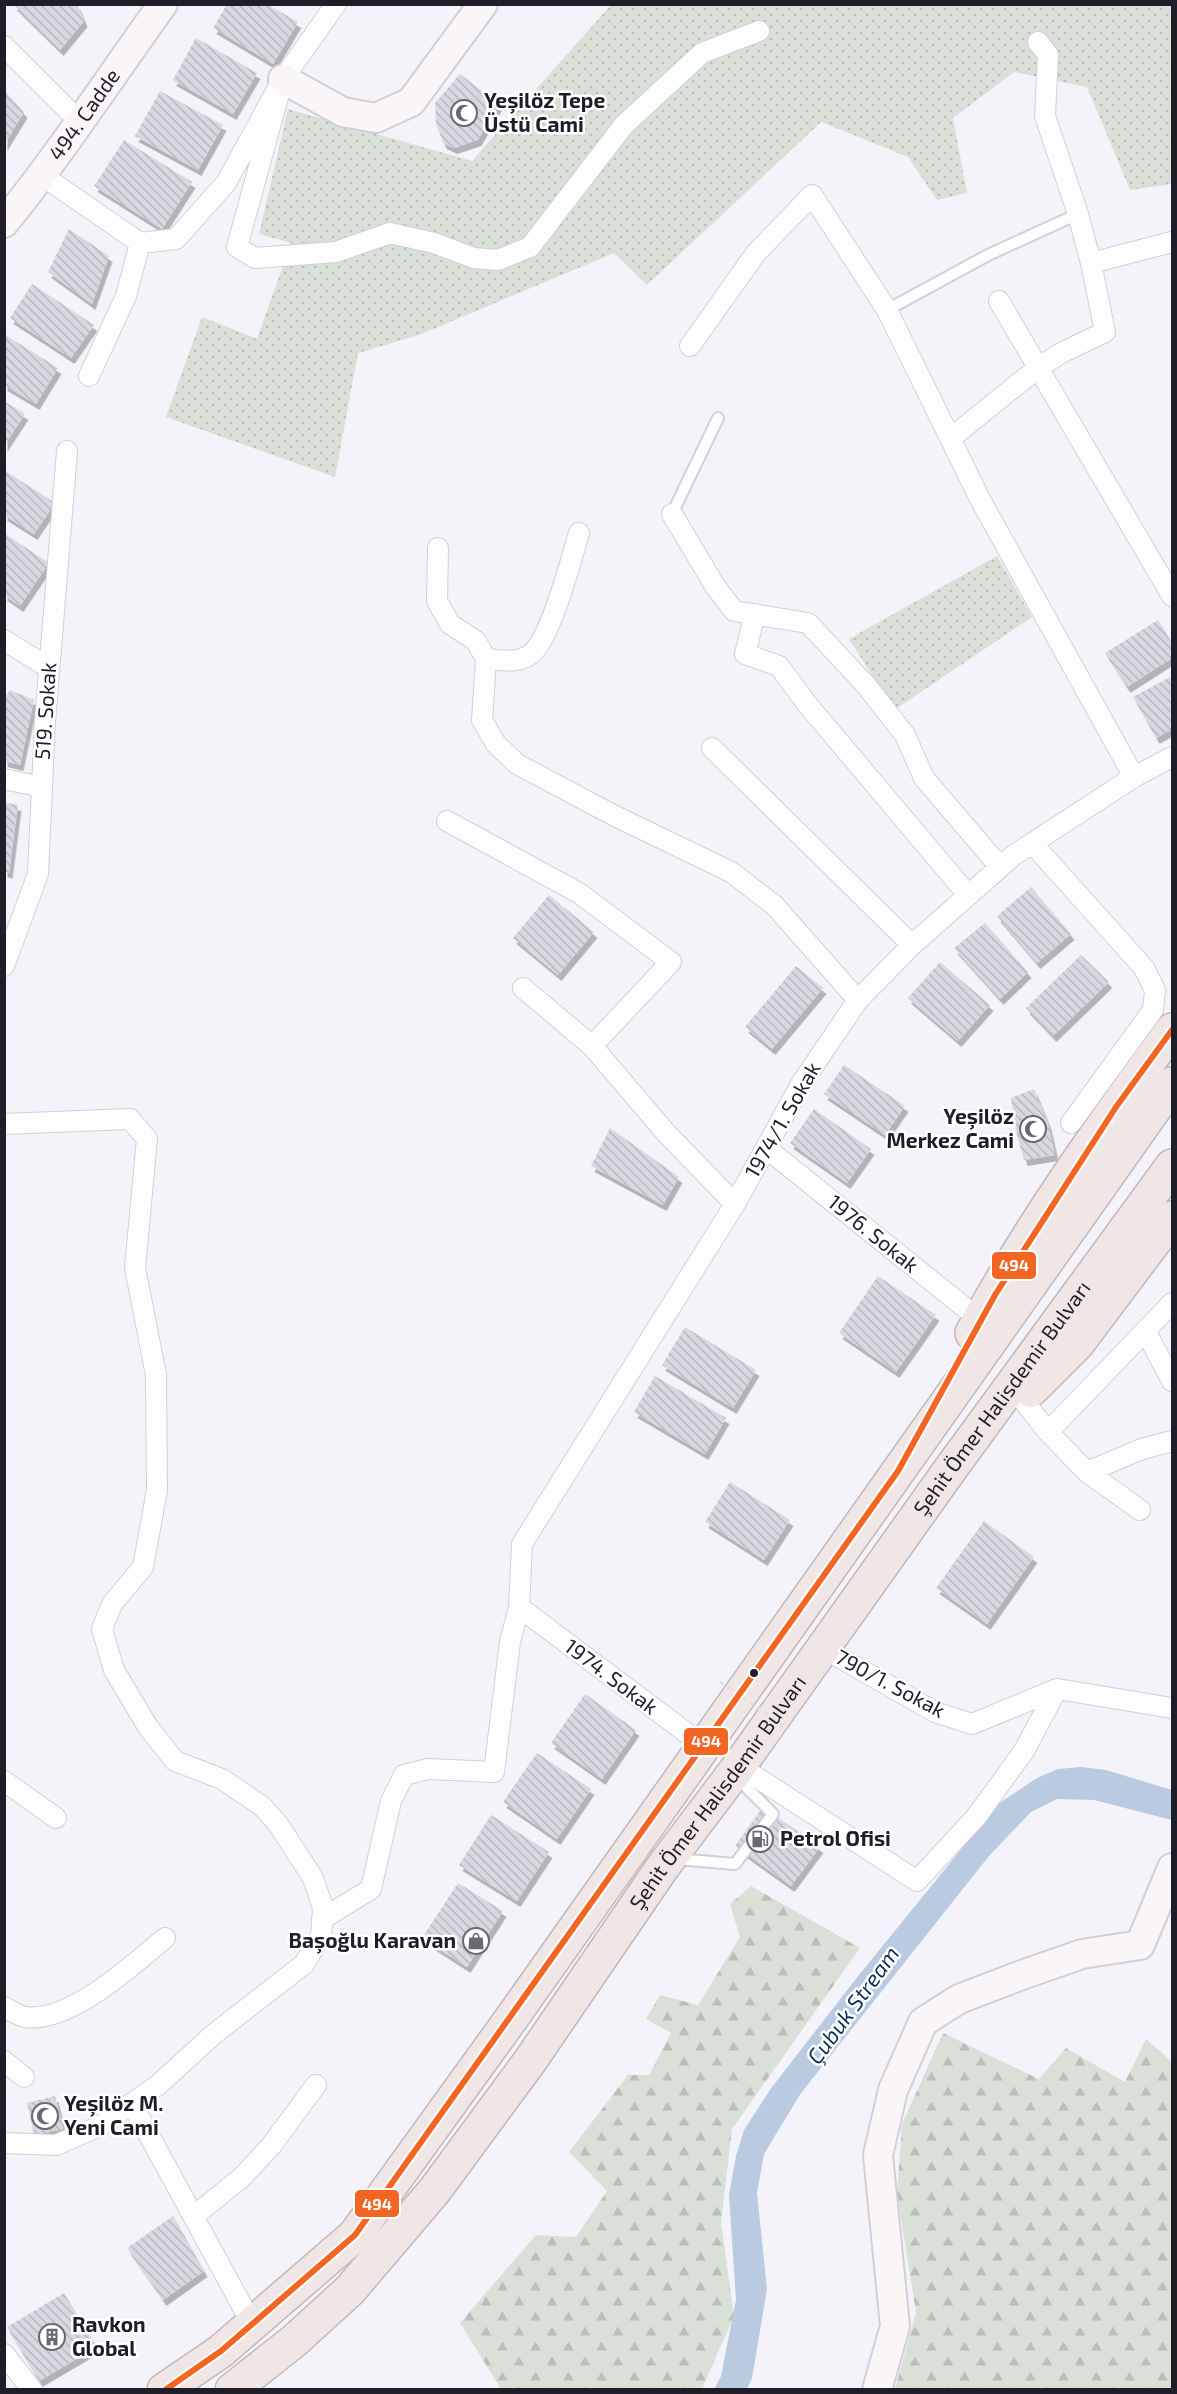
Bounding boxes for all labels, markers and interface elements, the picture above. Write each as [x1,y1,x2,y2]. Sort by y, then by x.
street label: 494. Cadde [43,63,124,165]
place label: Yeşilöz Tepe Üstü Cami [484,87,605,136]
mosque icon: Yeşilöz Tepe Üstü Cami [449,98,479,128]
street label: 519. Sokak [29,661,60,761]
street label: 1974/1. Sokak [739,1057,825,1182]
place label: Yeşilöz Merkez Cami [887,1103,1014,1152]
mosque icon: Yeşilöz Merkez Cami [1018,1114,1048,1144]
street label: 1976. Sokak [824,1189,924,1277]
line badge: 494 [991,1251,1037,1280]
text: 494 [999,1255,1029,1274]
street label: Şehit Ömer Halisdemir Bulvarı [907,1275,1095,1521]
street label: 1974. Sokak [560,1633,664,1719]
street label: 790/1. Sokak [832,1643,950,1722]
unlabelled marker [748,1667,760,1679]
street label: Şehit Ömer Halisdemir Bulvarı [623,1670,811,1915]
line badge: 494 [683,1727,729,1756]
text: 494 [691,1731,721,1750]
fuel station icon: Petrol Ofisi [745,1824,775,1854]
place label: Petrol Ofisi [780,1825,891,1850]
shop icon: Başoğlu Karavan [461,1926,491,1956]
place label: Başoğlu Karavan [289,1927,456,1954]
water label: Çubuk Stream [801,1941,905,2069]
place label: Yeşilöz M. Yeni Cami [64,2090,163,2139]
mosque icon: Yeşilöz M. Yeni Cami [30,2101,60,2131]
line badge: 494 [354,2189,400,2218]
text: 494 [362,2194,392,2213]
place label: Ravkon Global [72,2311,146,2360]
building icon: Ravkon Global [37,2322,67,2352]

